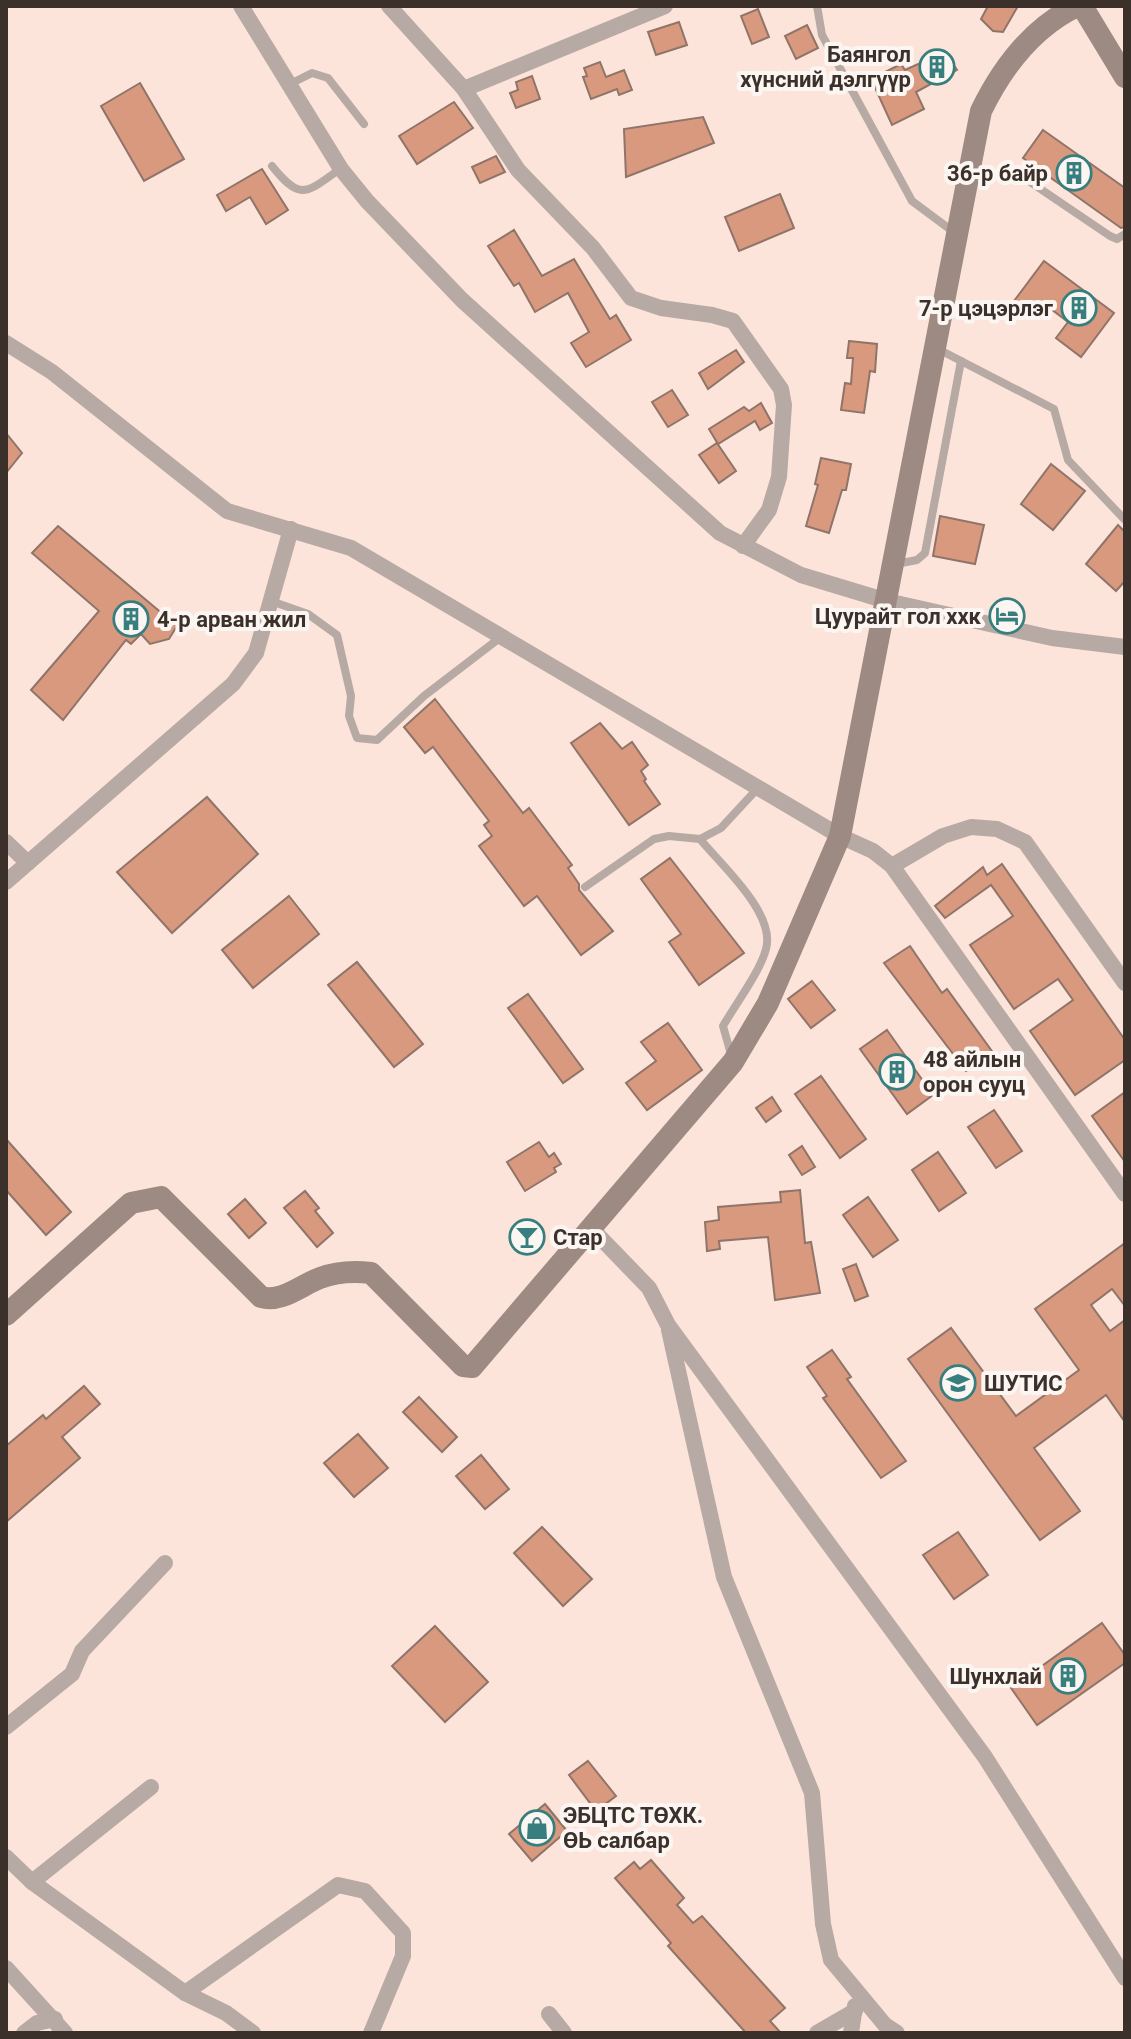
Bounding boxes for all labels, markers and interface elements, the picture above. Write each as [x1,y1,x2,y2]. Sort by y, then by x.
place label: Баянгол хүнсний дэлгүүр [740,42,911,92]
building icon: Баянгол хүнсний дэлгүүр [918,48,956,86]
building icon: 36-р байр [1055,154,1093,192]
place label: 36-р байр [947,161,1048,186]
building icon: 7-р цэцэрлэг [1060,289,1098,327]
place label: 7-р цэцэрлэг [919,296,1054,321]
hotel icon: Цуурайт гол ххк [988,597,1026,635]
building icon: 4-р арван жил [112,600,150,638]
place label: Цуурайт гол ххк [815,604,982,629]
place label: 4-р арван жил [157,607,306,632]
place label: 48 айлын орон сууц [923,1047,1026,1097]
building icon: 48 айлын орон сууц [878,1053,916,1091]
bar icon: Стар [508,1218,546,1256]
place label: Стар [553,1225,603,1250]
school or university icon: ШУТИС [939,1364,977,1402]
place label: ШУТИС [984,1371,1063,1396]
building icon: Шунхлай [1049,1657,1087,1695]
place label: Шунхлай [949,1664,1042,1689]
place label: ЭБЦТС ТӨХК. ӨЬ салбар [563,1803,703,1853]
shop icon: ЭБЦТС ТӨХК. ӨЬ салбар [518,1809,556,1847]

